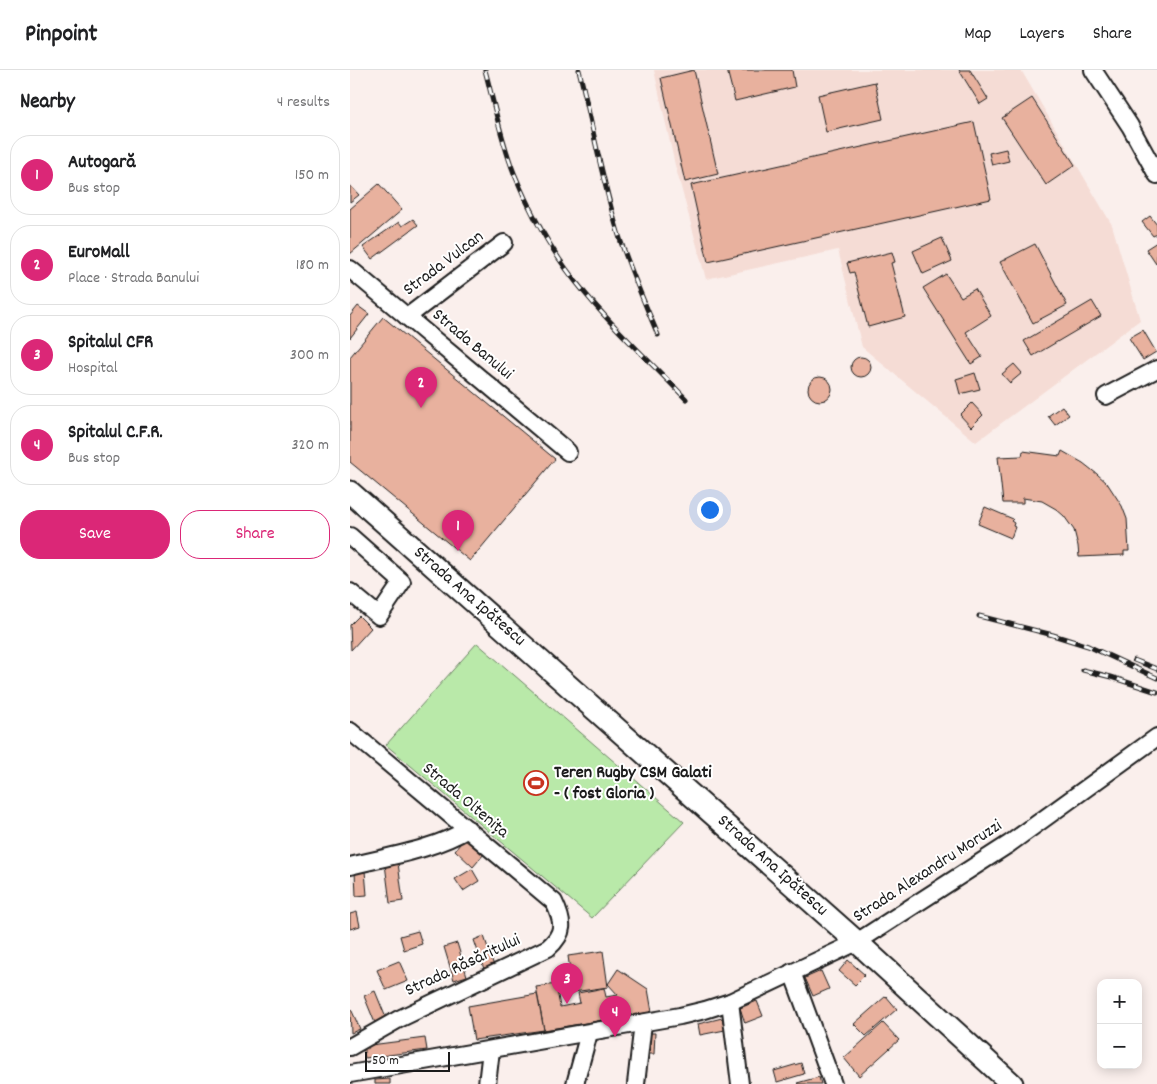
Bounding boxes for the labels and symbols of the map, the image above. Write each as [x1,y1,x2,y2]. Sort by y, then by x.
street label: Strada Vulcan [398,225,490,303]
street label: Strada Banului [426,304,518,386]
pin: 2 [405,367,437,408]
your location [697,497,723,523]
pin: 1 [442,510,474,551]
street label: Strada Ana Ipătescu [407,541,531,653]
street label: Strada Oltenița [416,757,514,845]
place label: Teren Rugby CSM Galati - ( fost Gloria ) [554,761,712,807]
sports icon: Teren Rugby CSM Galati - ( fost Gloria ) [523,770,549,796]
street label: Strada Ana Ipătescu [711,809,833,923]
street label: Strada Alexandru Moruzzi [849,814,1007,930]
street label: Strada Răsăritului [401,928,525,1004]
pin: 3 [551,963,583,1004]
pin: 4 [599,996,631,1037]
scale bar [365,1049,450,1072]

